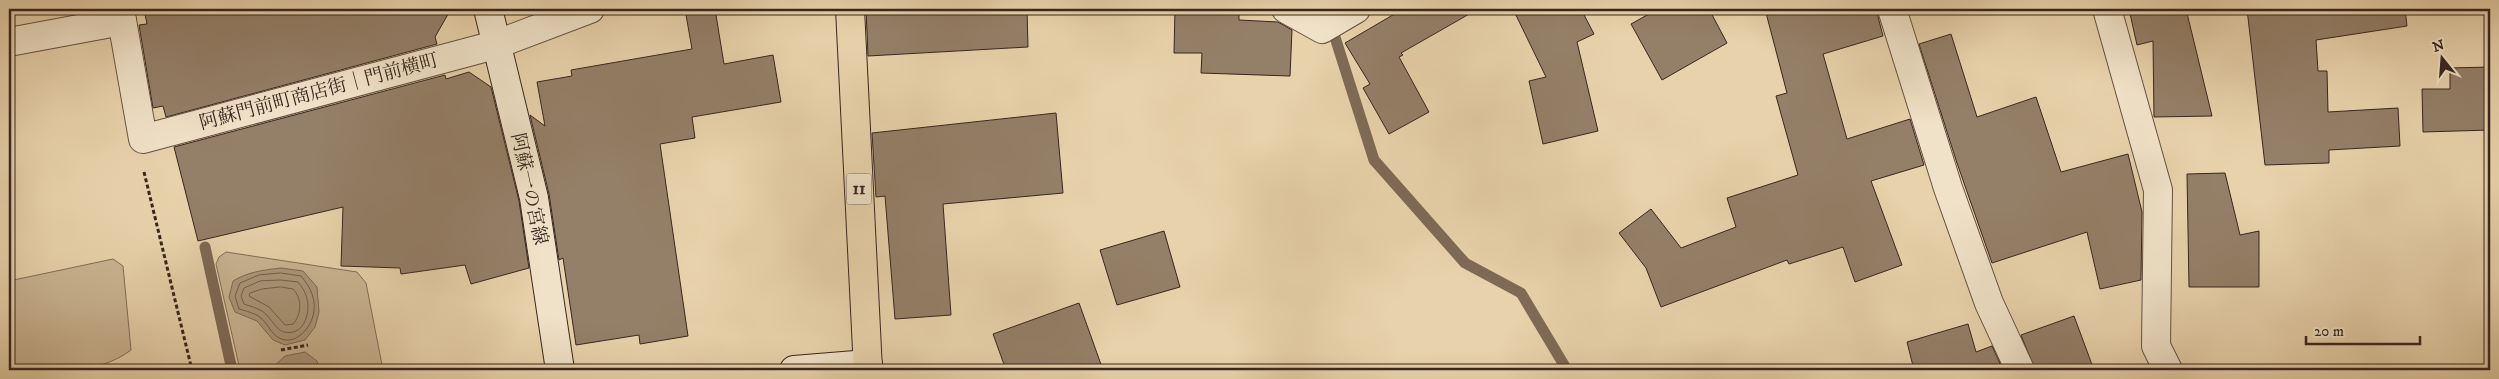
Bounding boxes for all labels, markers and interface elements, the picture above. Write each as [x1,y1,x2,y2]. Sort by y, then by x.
north arrow [2416,32,2466,82]
text: N [2430,36,2447,57]
street label: 阿蘇門前町商店街｜門前横町 [197,49,441,135]
street label: 阿蘇一の宮線 [506,131,552,247]
road number: 11 [846,173,872,204]
scale bar [2306,314,2420,346]
text: 20 m [2314,322,2344,341]

